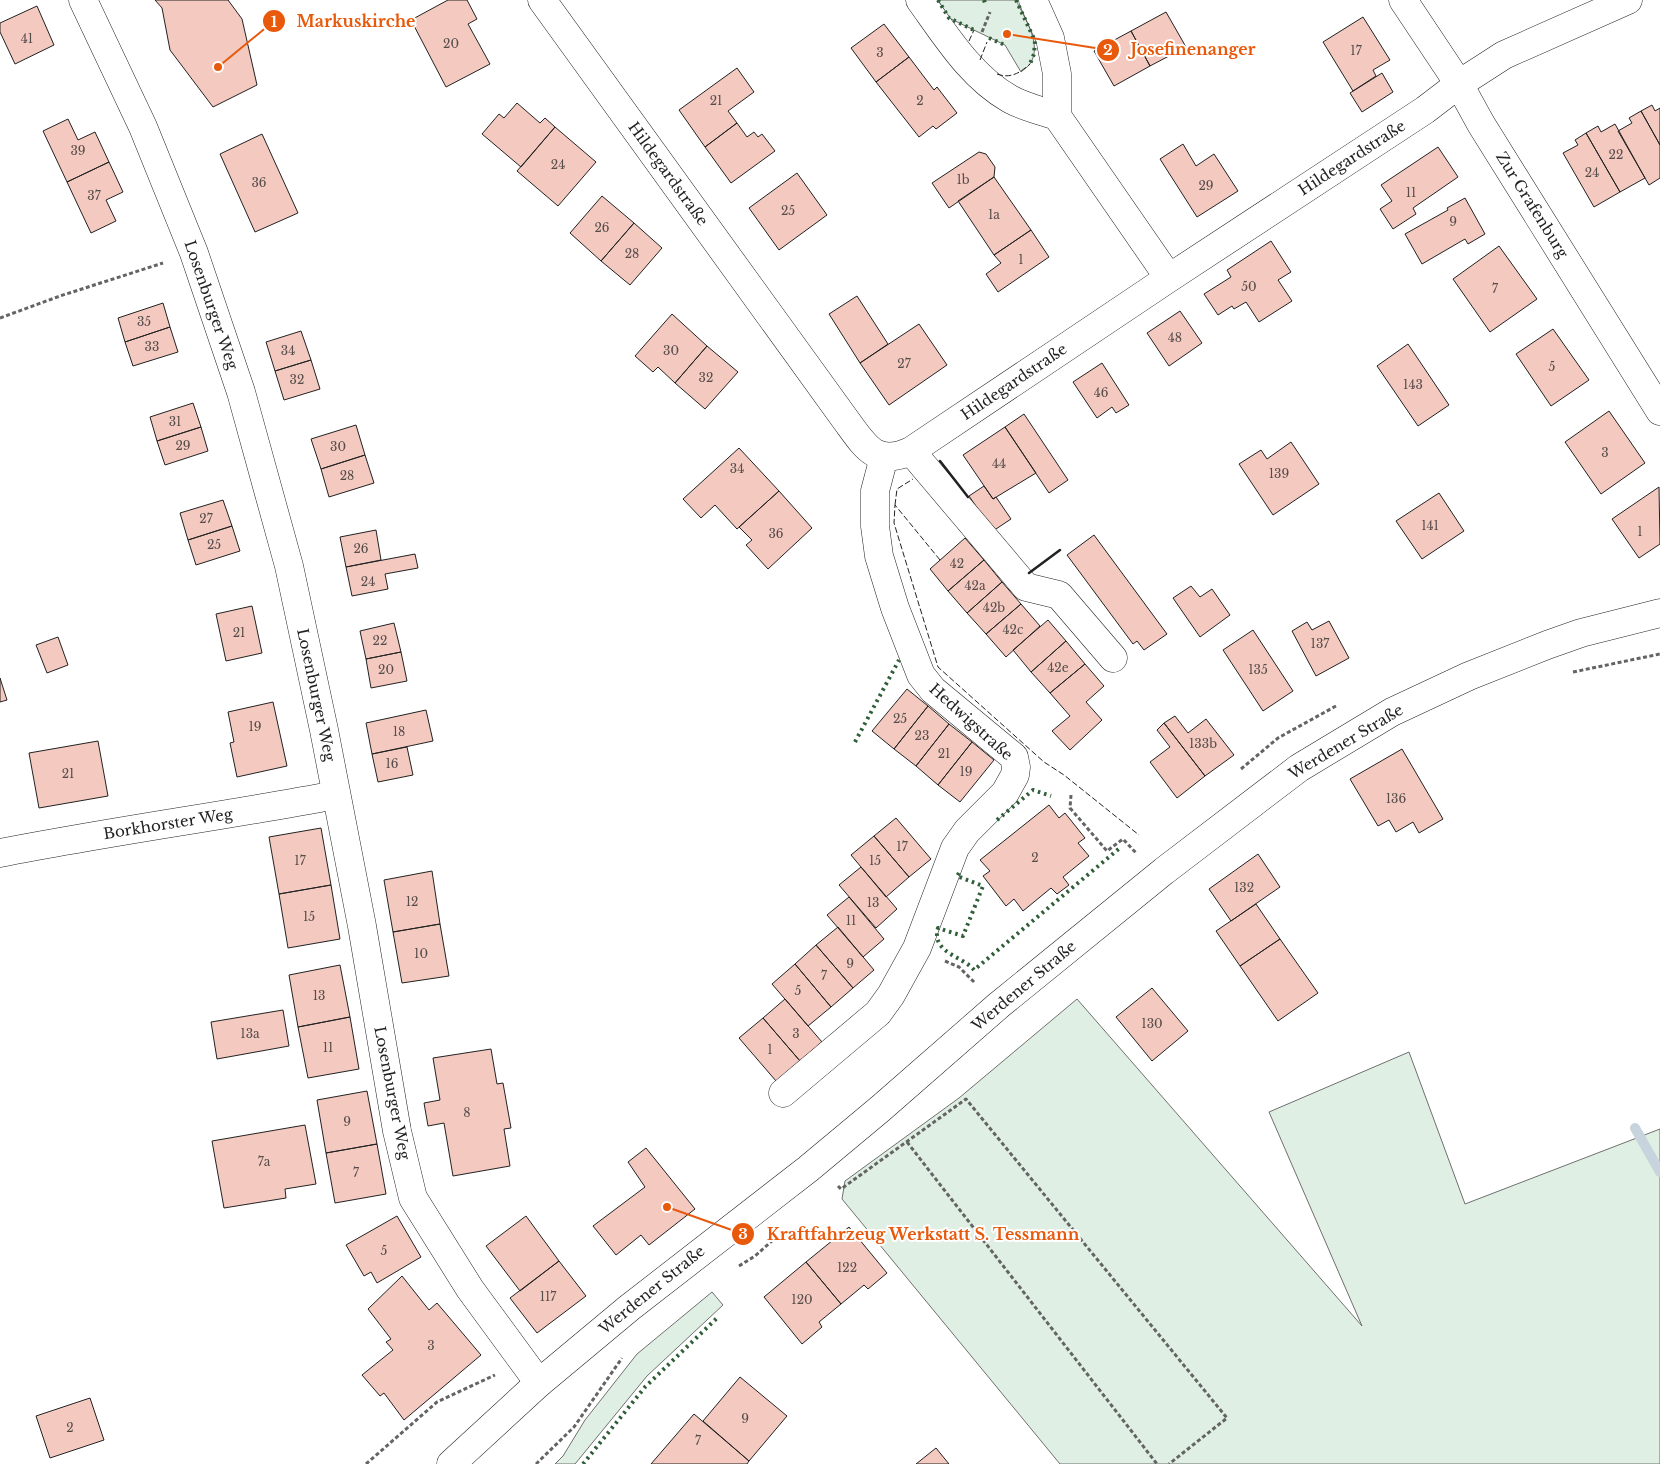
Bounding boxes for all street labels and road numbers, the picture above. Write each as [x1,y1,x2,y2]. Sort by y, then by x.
street label: Hildegardstraße [1295,116,1409,199]
street label: Hildegardstraße [624,118,712,229]
street label: Zur Grafenburg [1492,148,1573,262]
street label: Losenburger Weg [180,238,243,373]
street label: Hildegardstraße [957,339,1070,424]
street label: Losenburger Weg [293,627,340,764]
street label: Hedwigstraße [926,679,1017,764]
street label: Werdener Straße [1284,700,1407,784]
street label: Borkhorster Weg [102,804,235,843]
street label: Werdener Straße [967,936,1080,1035]
street label: Losenburger Weg [370,1025,415,1162]
street label: Werdener Straße [594,1241,708,1339]

